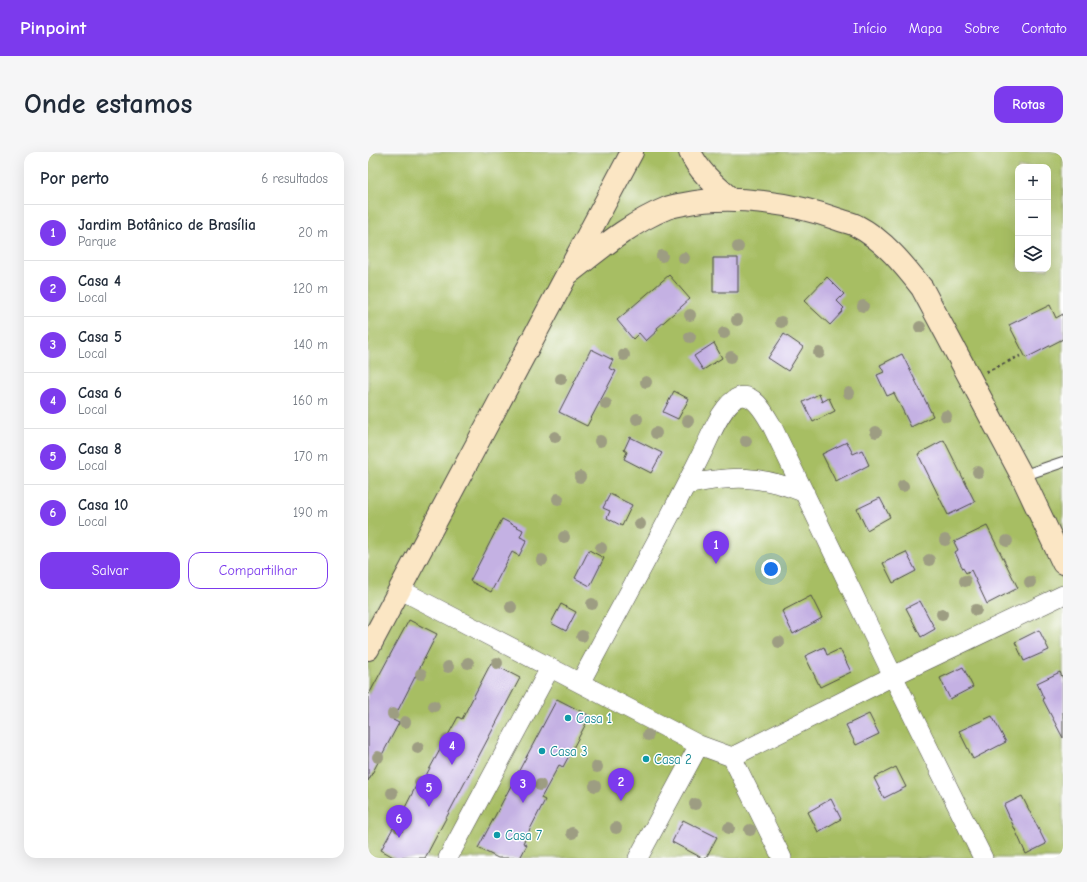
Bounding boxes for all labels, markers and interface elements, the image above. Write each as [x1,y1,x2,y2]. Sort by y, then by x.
text: Pinpoint [20,17,86,39]
text: Início [853,20,887,37]
text: Mapa [909,20,942,37]
text: Sobre [964,20,999,37]
text: Contato [1021,20,1067,37]
button: Rotas [994,86,1063,123]
text: Onde estamos [24,88,192,120]
map controls [1015,164,1051,272]
button: + [1015,164,1051,200]
text: Por perto [40,169,109,188]
text: 6 resultados [261,171,328,186]
button: − [1015,200,1051,236]
text: Jardim Botânico de Brasília [78,216,256,234]
text: 1 [50,225,56,240]
text: 20 m [298,225,328,240]
text: Parque [78,234,116,249]
button: layers [1015,236,1051,272]
text: Casa 4 [78,272,121,290]
text: 2 [50,281,56,296]
text: 120 m [293,281,328,296]
text: Local [78,290,107,305]
text: Casa 5 [78,328,122,346]
text: 3 [50,337,56,352]
text: 140 m [294,337,328,352]
text: Local [78,346,107,361]
text: Casa 6 [78,384,122,402]
text: 4 [50,393,56,408]
text: 160 m [293,393,328,408]
text: Local [78,402,107,417]
text: Casa 8 [78,440,122,458]
text: 5 [50,449,56,464]
text: 170 m [294,449,328,464]
text: Local [78,458,107,473]
text: Casa 10 [78,496,128,514]
text: 6 [50,505,56,520]
text: 190 m [293,505,328,520]
text: Local [78,514,107,529]
pin: 1 [703,531,729,564]
button: Salvar [40,552,180,589]
button: Compartilhar [188,552,328,589]
your location [761,559,781,579]
place label: Casa 1 [576,711,612,726]
marker: Casa 1 [563,713,573,723]
pin: 4 [439,732,465,765]
place label: Casa 3 [550,744,588,759]
marker: Casa 3 [537,746,547,756]
place label: Casa 2 [654,752,692,767]
marker: Casa 2 [641,754,651,764]
pin: 2 [608,768,634,801]
pin: 3 [510,770,536,803]
pin: 5 [416,774,442,807]
pin: 6 [386,805,412,838]
place label: Casa 7 [505,828,542,843]
marker: Casa 7 [492,830,502,840]

